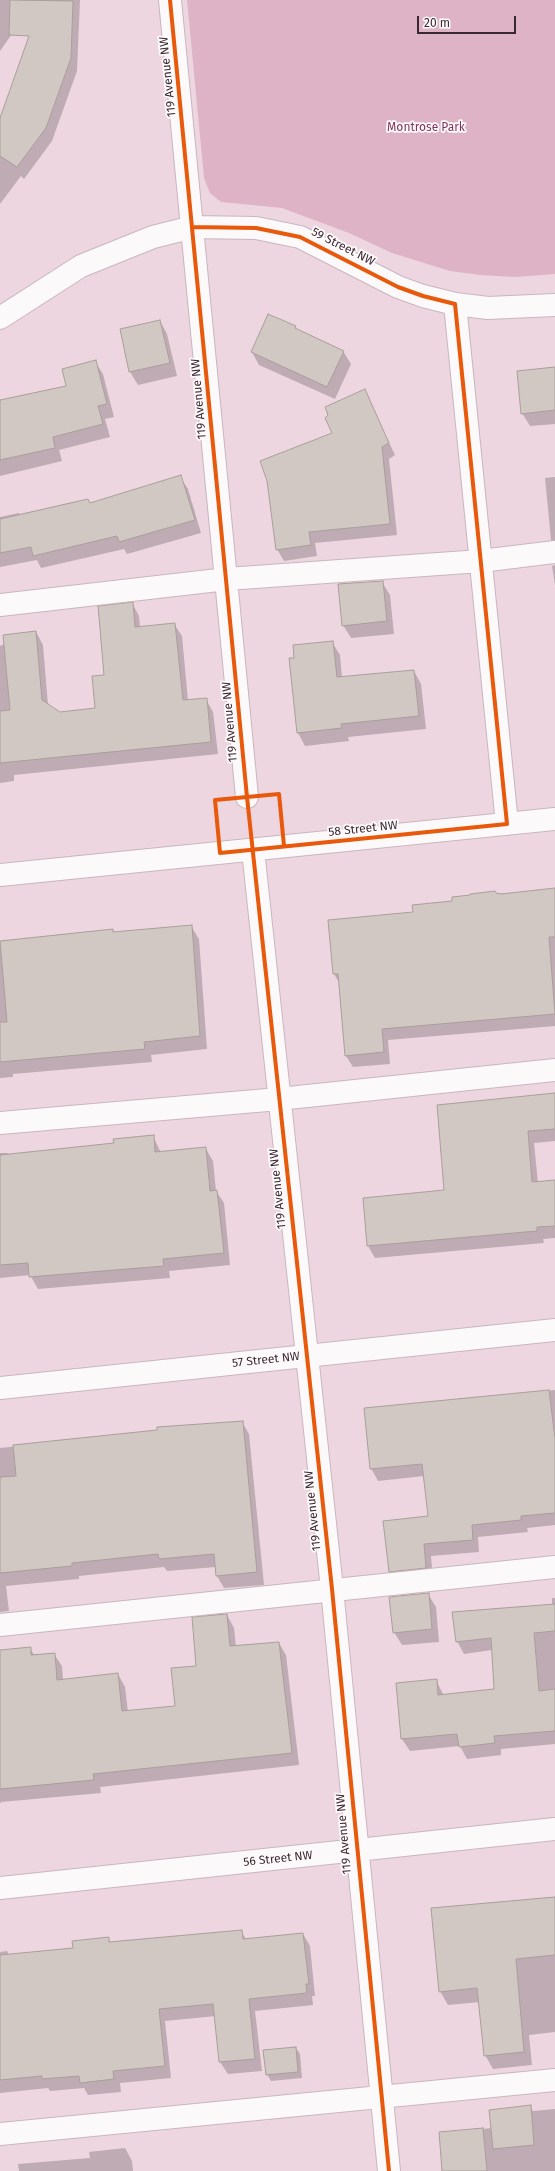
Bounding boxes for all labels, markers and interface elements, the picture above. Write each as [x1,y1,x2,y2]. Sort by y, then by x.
scale bar [419,8,518,34]
text: 20 m [424,16,450,30]
street label: 119 Avenue NW [157,36,179,118]
park label: Montrose Park [387,121,465,135]
street label: 59 Street NW [309,225,377,269]
street label: 119 Avenue NW [188,358,210,440]
street label: 119 Avenue NW [219,681,241,763]
street label: 58 Street NW [328,818,398,840]
street label: 119 Avenue NW [267,1148,289,1230]
street label: 57 Street NW [231,1349,301,1371]
street label: 119 Avenue NW [302,1470,324,1552]
street label: 119 Avenue NW [333,1793,355,1875]
street label: 56 Street NW [243,1848,313,1870]

